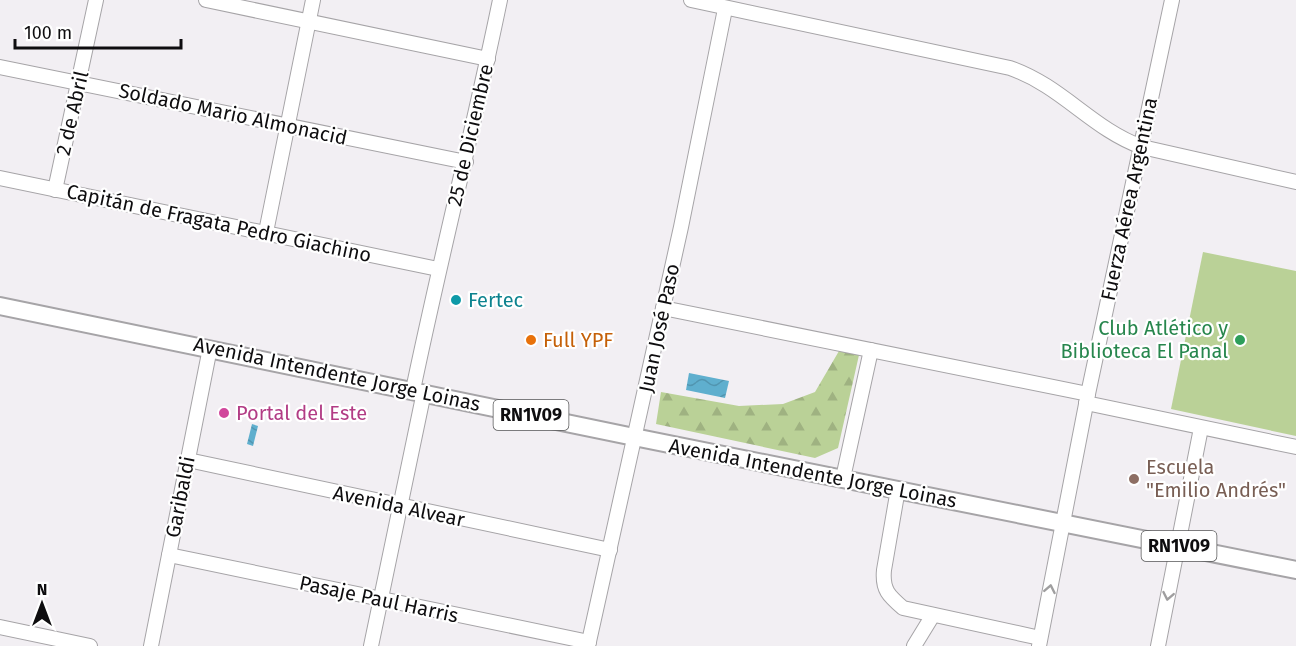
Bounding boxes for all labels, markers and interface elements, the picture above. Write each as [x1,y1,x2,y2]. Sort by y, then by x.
scale bar [15,12,182,50]
text: 100 m [24,22,72,44]
street label: 25 de Diciembre [442,62,498,208]
street label: 2 de Abril [51,68,93,158]
street label: Soldado Mario Almonacid [117,78,349,150]
street label: Fuerza Aérea Argentina [1096,95,1162,303]
street label: Capitán de Fragata Pedro Giachino [64,179,374,267]
street label: Juan José Paso [634,261,684,395]
place label: Fertec [468,288,523,312]
marker: Fertec [449,293,463,307]
place label: Club Atlético y Biblioteca El Panal [1060,316,1228,363]
place label: Full YPF [543,328,613,352]
street label: Avenida Intendente Jorge Loinas [191,332,483,416]
marker: Full YPF [524,333,538,347]
marker: Club Atlético y Biblioteca El Panal [1233,333,1247,347]
road number: RN1V09 [494,400,568,430]
place label: Portal del Este [236,401,367,425]
marker: Portal del Este [217,406,231,420]
street label: Avenida Intendente Jorge Loinas [667,433,959,513]
street label: Garibaldi [160,454,200,540]
place label: Escuela "Emilio Andrés" [1146,455,1286,502]
marker: Escuela "Emilio Andrés" [1127,472,1141,486]
street label: Avenida Alvear [331,480,467,532]
road number: RN1V09 [1142,531,1216,561]
street label: Pasaje Paul Harris [297,570,461,628]
north arrow [12,574,72,634]
text: N [37,580,47,599]
one-way arrow [1043,584,1056,594]
one-way arrow [1162,591,1175,601]

